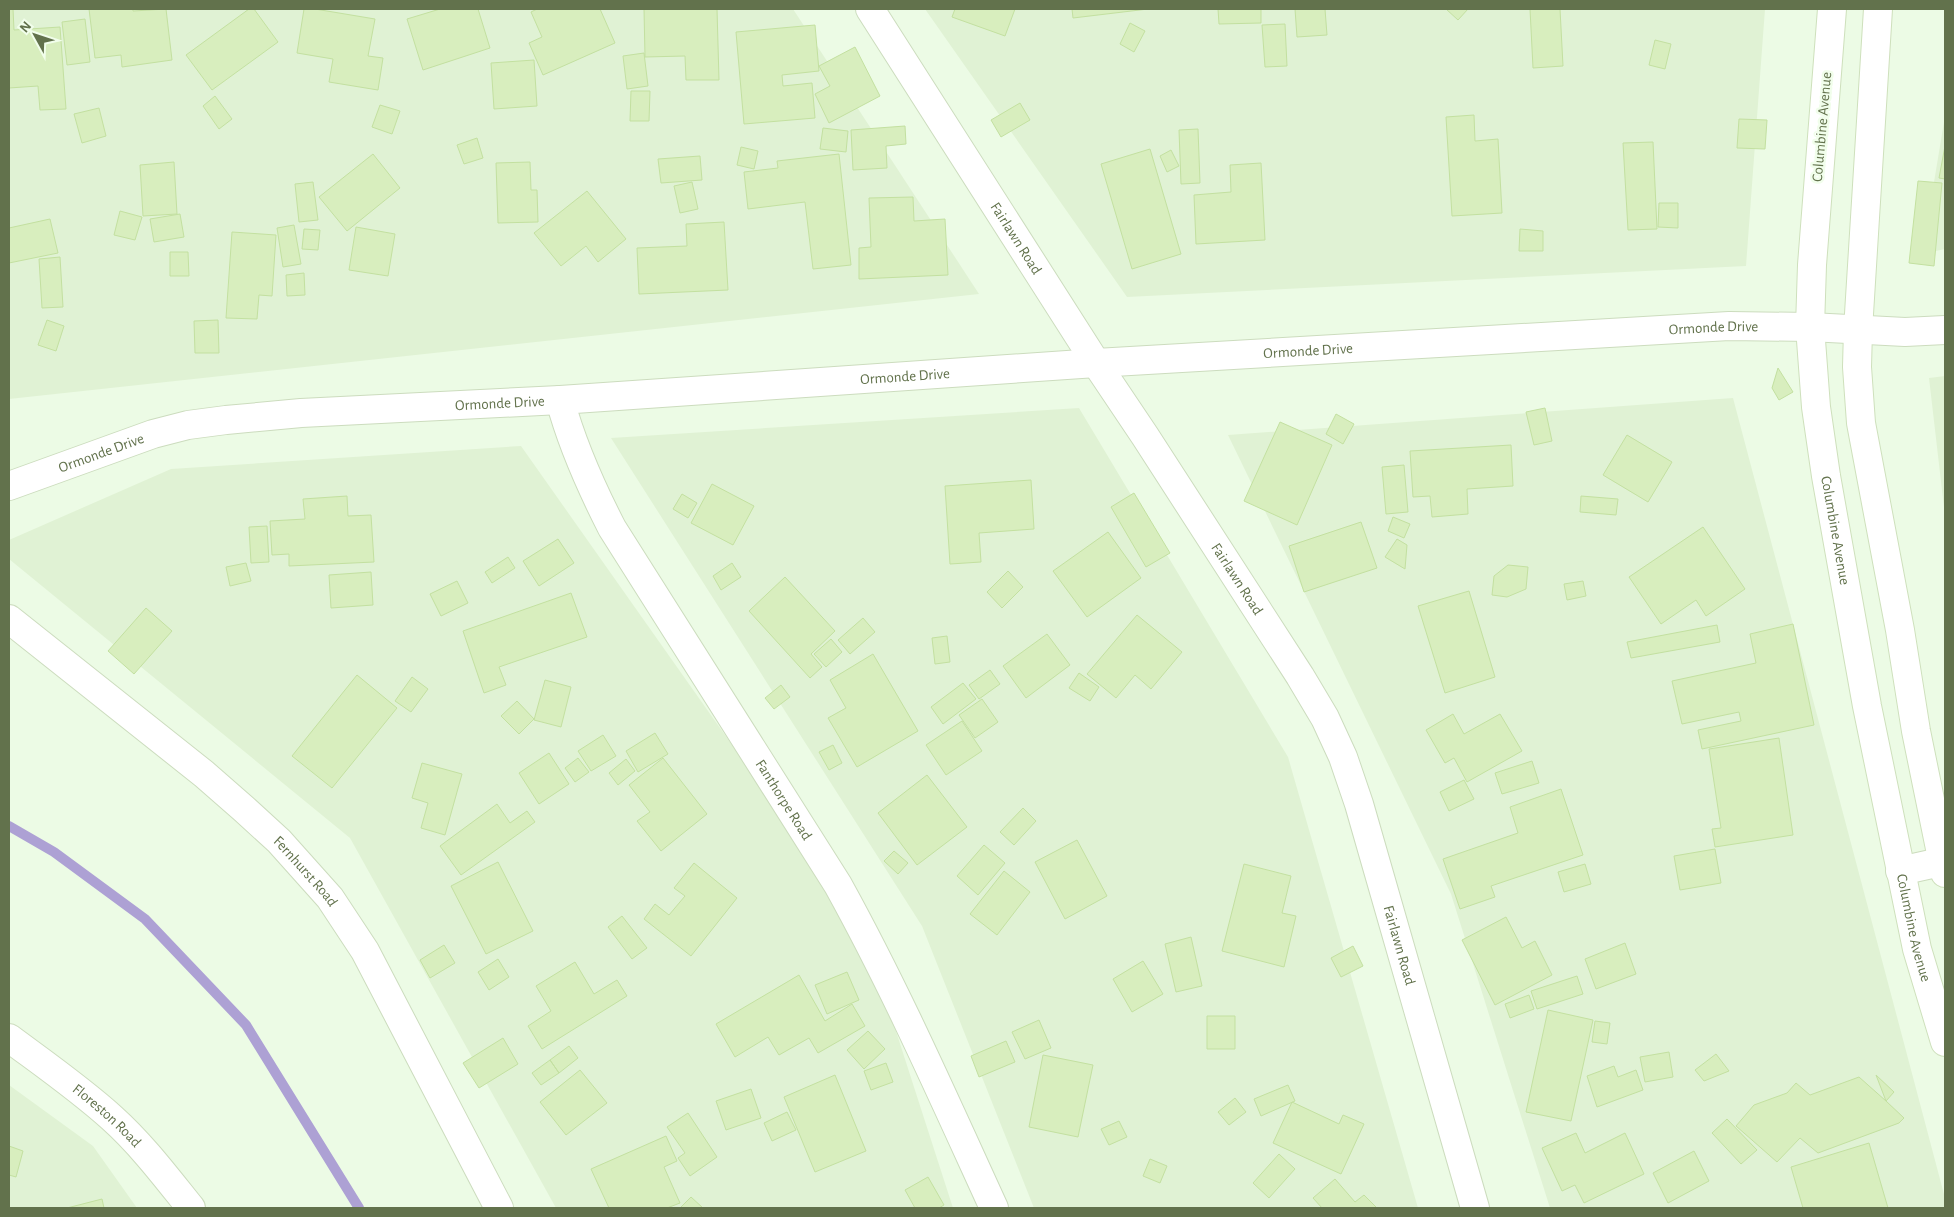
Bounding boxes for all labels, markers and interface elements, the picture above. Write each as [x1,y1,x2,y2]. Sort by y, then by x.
north arrow [10,10,60,60]
text: N [17,19,34,36]
street label: Columbine Avenue [1810,71,1834,183]
street label: Fairlawn Road [988,200,1045,277]
street label: Ormonde Drive [1668,318,1758,337]
street label: Ormonde Drive [1263,340,1353,361]
street label: Ormonde Drive [860,366,950,387]
street label: Ormonde Drive [455,393,545,413]
street label: Ormonde Drive [56,430,146,475]
street label: Columbine Avenue [1819,475,1853,586]
street label: Fairlawn Road [1209,540,1266,618]
street label: Fanthorpe Road [753,757,815,843]
street label: Fernhurst Road [271,833,341,909]
street label: Columbine Avenue [1894,872,1934,984]
street label: Fairlawn Road [1381,904,1418,987]
street label: Floreston Road [70,1081,144,1150]

